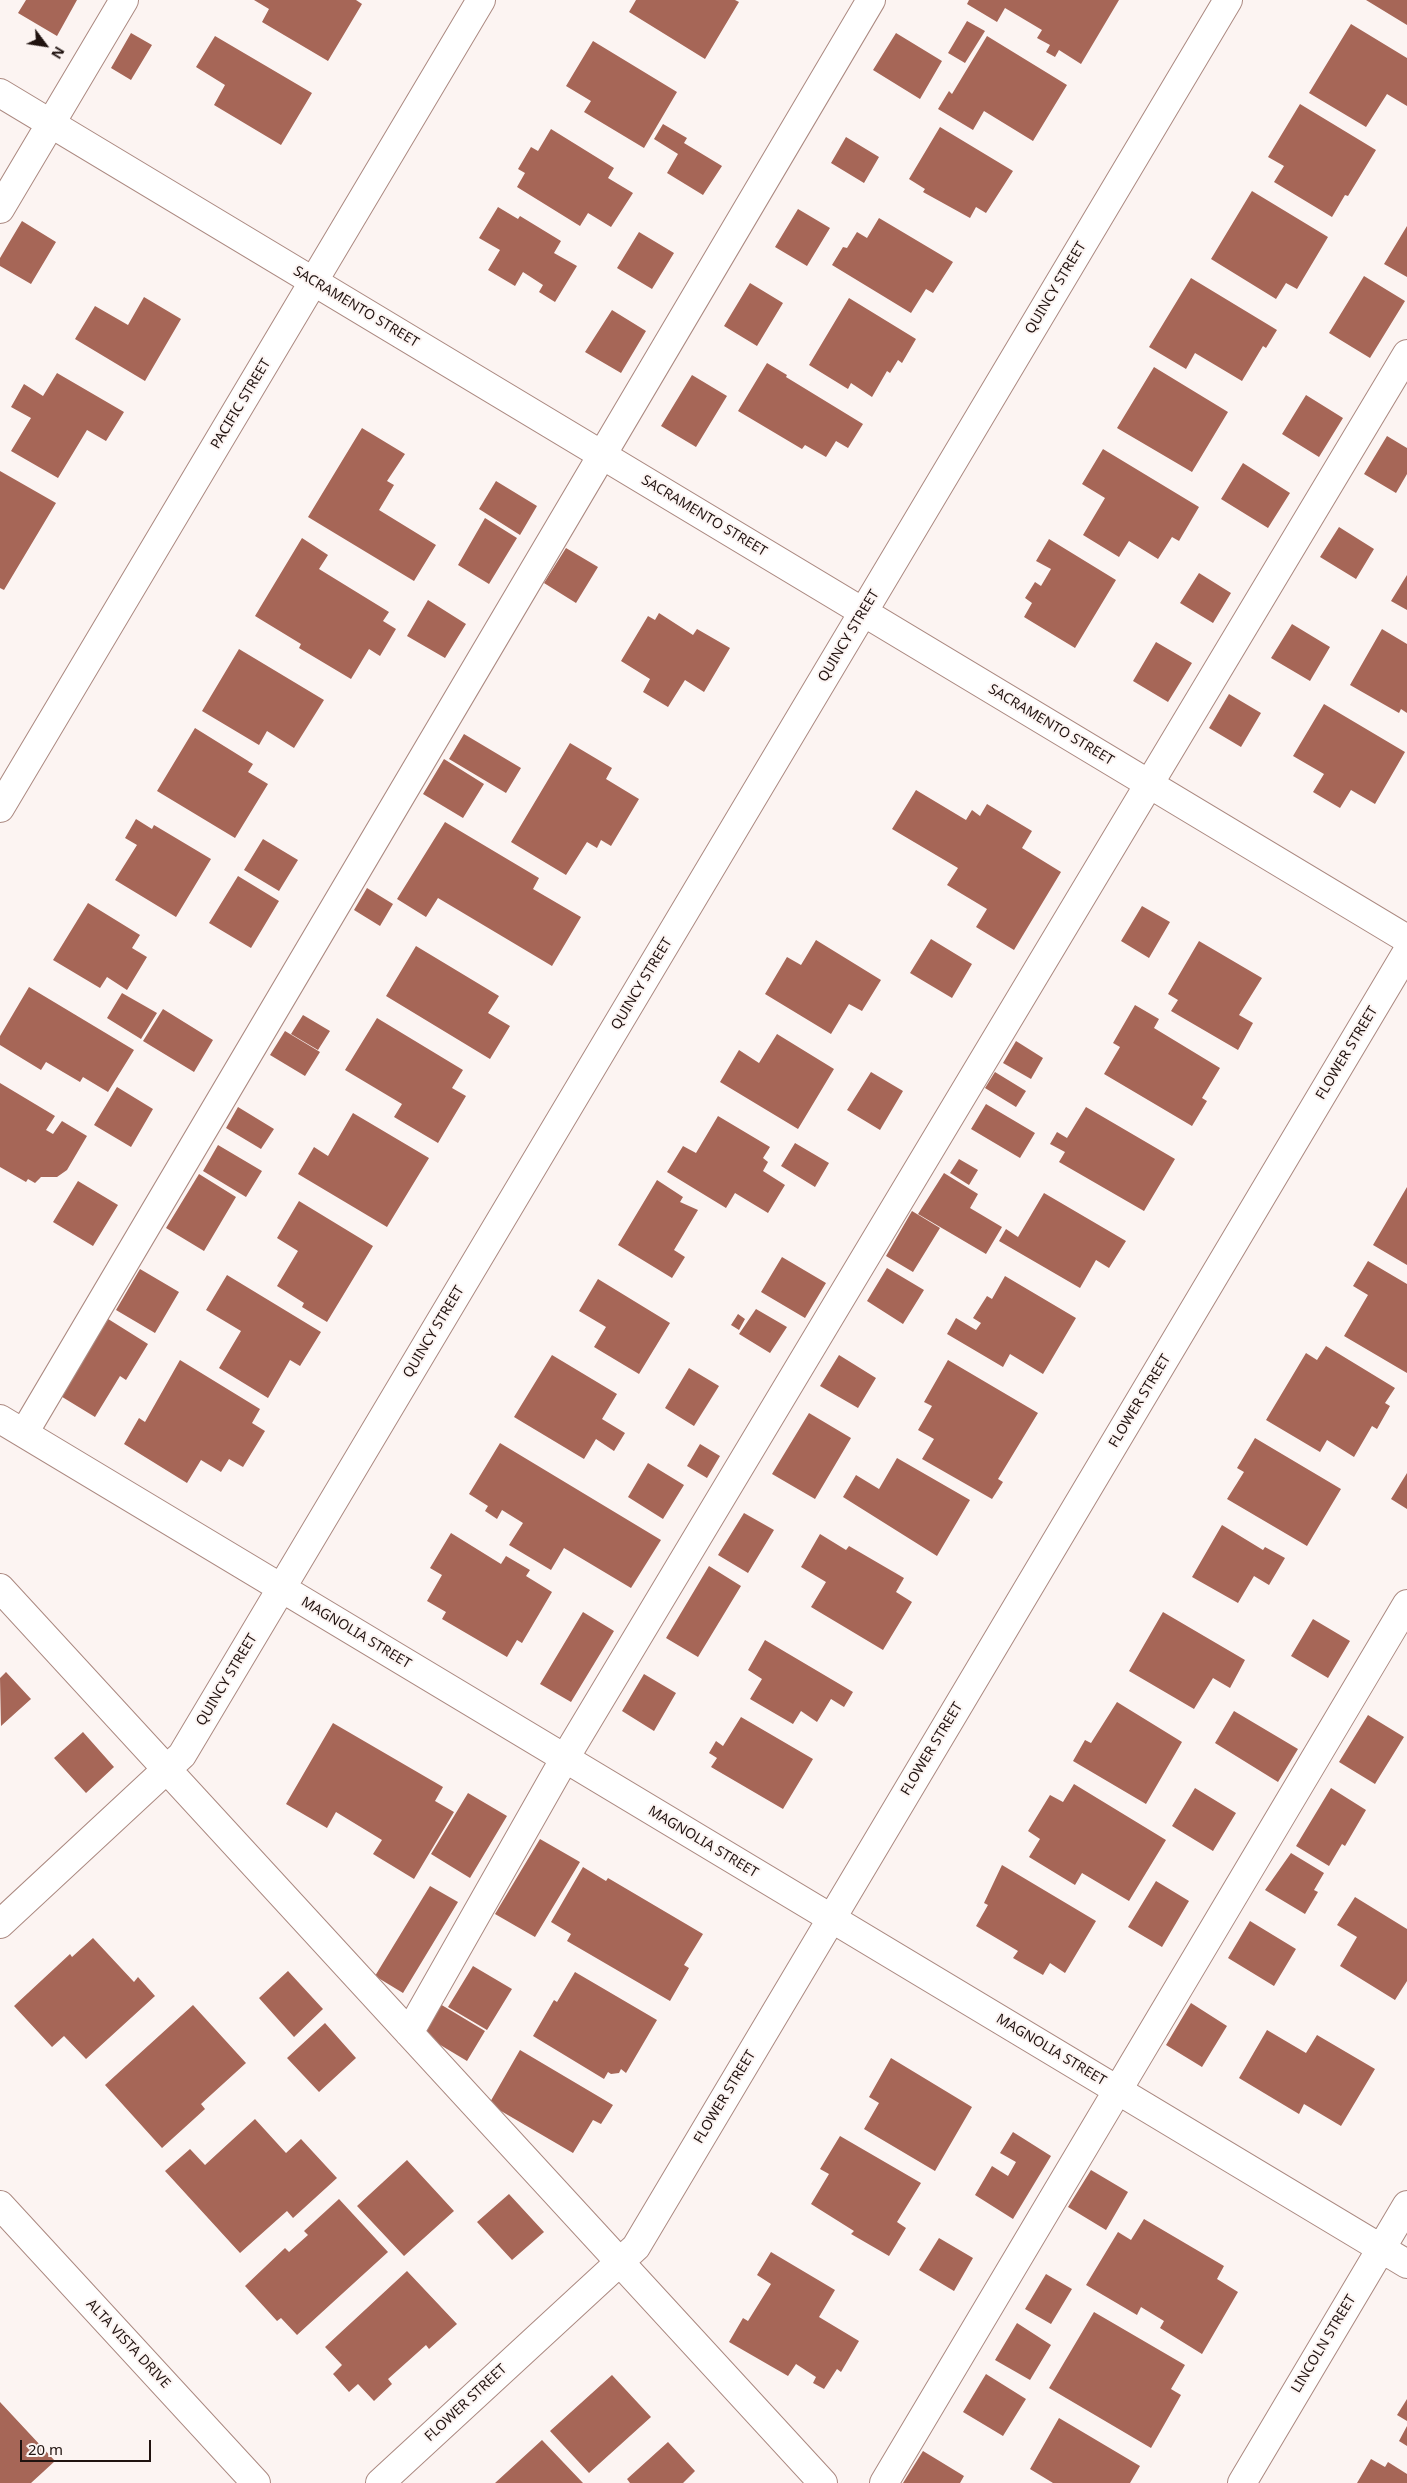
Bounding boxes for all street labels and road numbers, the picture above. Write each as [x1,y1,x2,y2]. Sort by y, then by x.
street label: QUINCY STREET [1022,239,1090,337]
street label: SACRAMENTO STREET [290,263,422,351]
street label: PACIFIC STREET [208,356,274,452]
street label: SACRAMENTO STREET [638,472,770,560]
street label: QUINCY STREET [815,587,883,685]
street label: SACRAMENTO STREET [985,681,1117,769]
street label: QUINCY STREET [608,935,676,1033]
street label: FLOWER STREET [1313,1003,1381,1103]
street label: QUINCY STREET [400,1283,468,1381]
street label: FLOWER STREET [1106,1351,1174,1451]
street label: MAGNOLIA STREET [298,1594,414,1672]
street label: QUINCY STREET [193,1631,261,1729]
street label: FLOWER STREET [898,1699,966,1799]
street label: MAGNOLIA STREET [645,1803,761,1881]
street label: MAGNOLIA STREET [993,2011,1109,2089]
street label: FLOWER STREET [691,2047,759,2147]
street label: LINCOLN STREET [1288,2292,1360,2396]
street label: ALTA VISTA DRIVE [82,2296,174,2392]
street label: FLOWER STREET [422,2361,510,2445]

